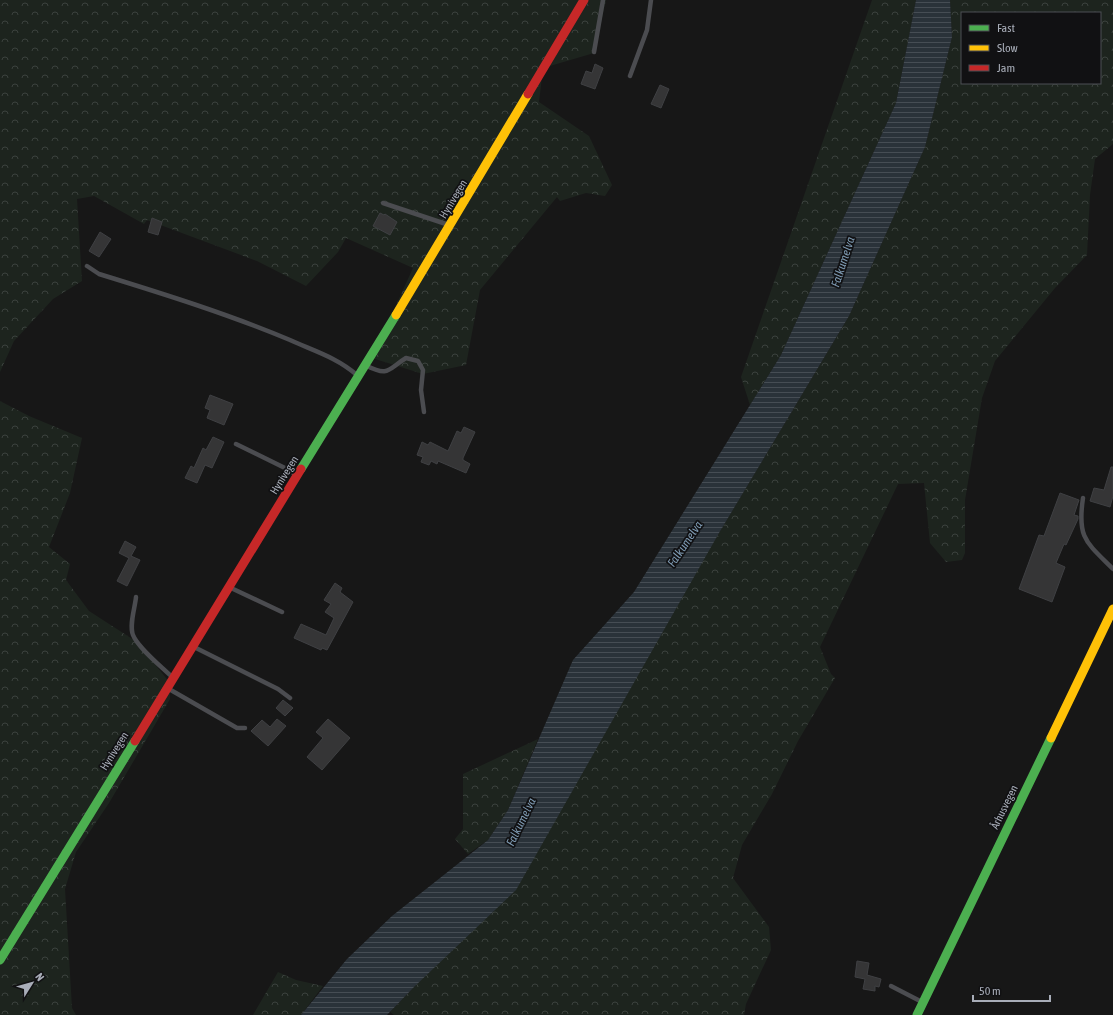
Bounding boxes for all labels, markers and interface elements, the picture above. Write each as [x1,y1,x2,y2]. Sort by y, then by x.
legend [961,12,1101,84]
text: Fast [997,21,1015,35]
text: Slow [997,41,1018,55]
text: Jam [997,61,1015,75]
street label: Hynivegen [437,177,469,221]
water label: Falkumelva [828,235,858,289]
street label: Hynivegen [268,454,300,496]
water label: Falkumelva [665,518,706,569]
street label: Hynivegen [98,730,130,772]
street label: Århusvegen [987,783,1020,831]
water label: Falkumelva [503,795,539,848]
north arrow [12,963,52,1003]
text: N [33,971,47,983]
scale bar [973,977,1050,1003]
text: 50 m [979,984,1001,998]

